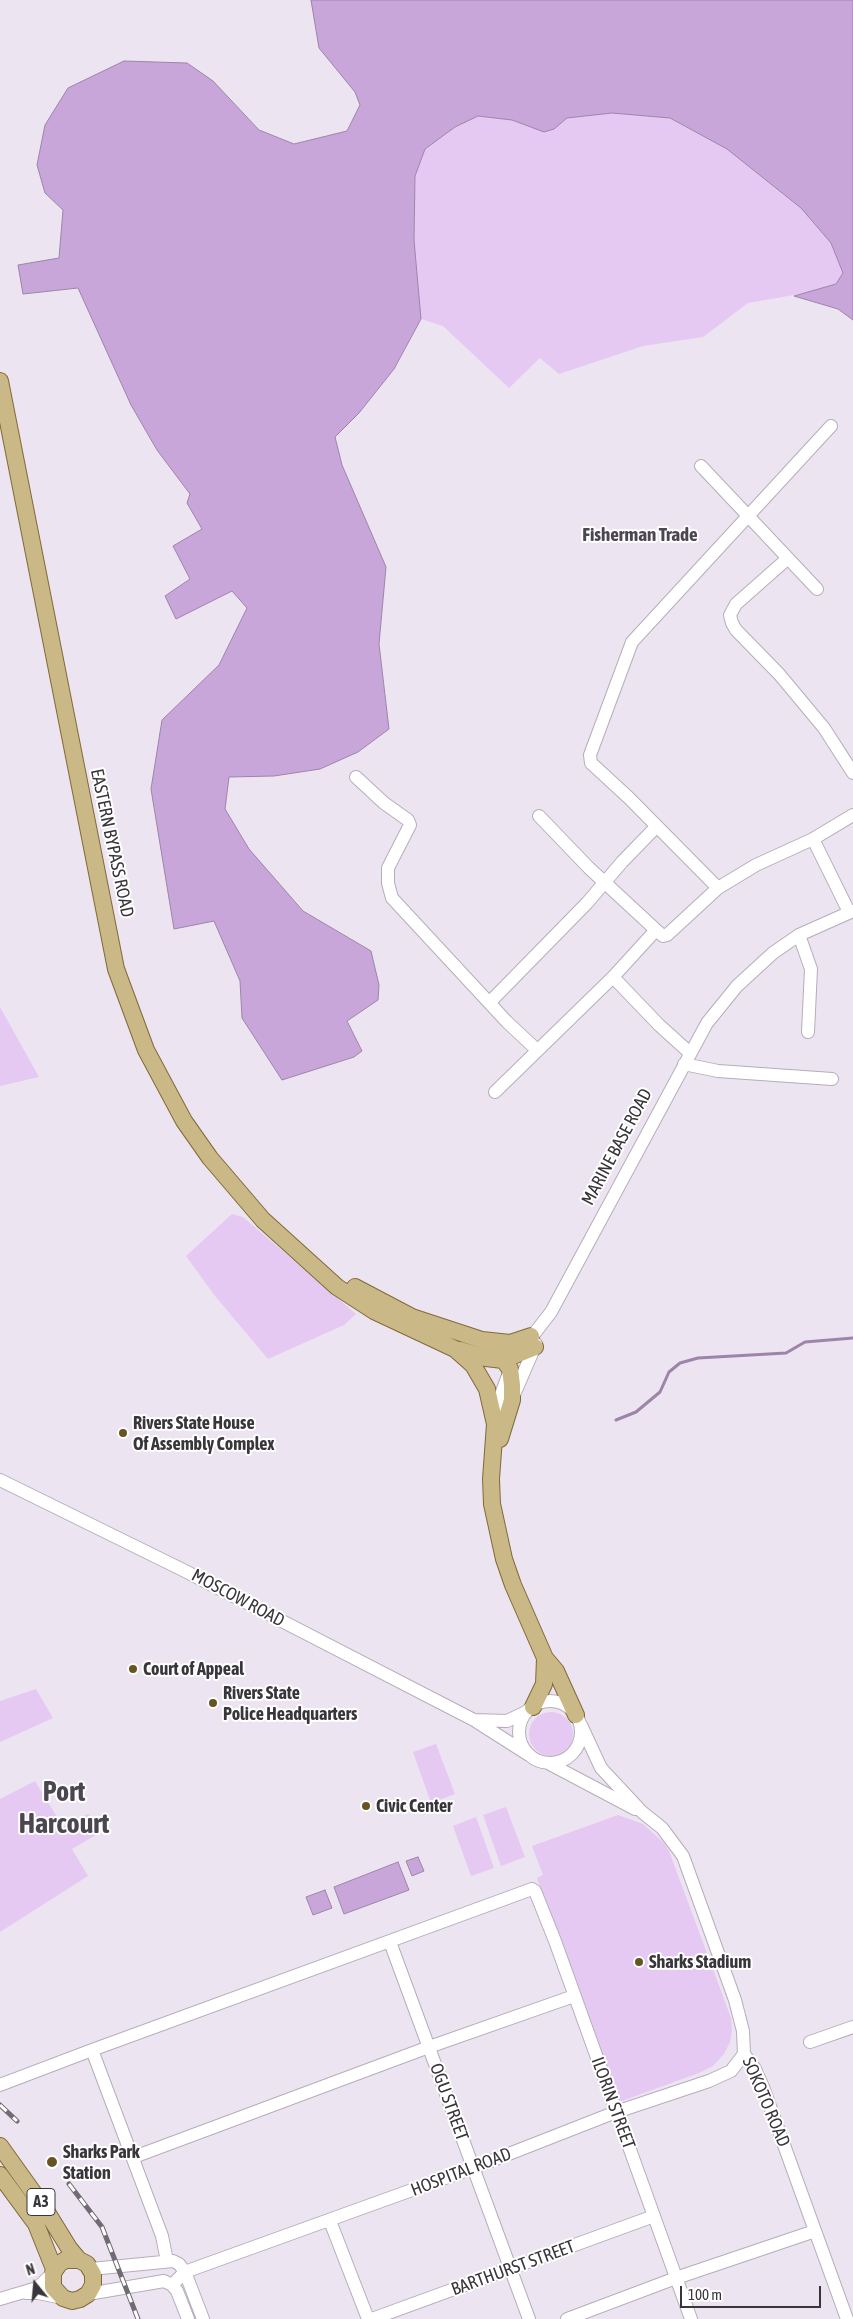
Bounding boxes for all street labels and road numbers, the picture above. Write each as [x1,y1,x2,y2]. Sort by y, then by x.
street label: EASTERN BYPASS ROAD [86,767,138,919]
street label: MARINE BASE ROAD [577,1085,657,1209]
street label: MOSCOW ROAD [188,1565,288,1631]
street label: ILORIN STREET [586,2054,640,2152]
street label: SOKOTO ROAD [737,2054,795,2150]
street label: OGU STREET [425,2060,473,2144]
street label: HOSPITAL ROAD [408,2143,514,2201]
road number: A3 [27,2188,55,2216]
street label: BARTHURST STREET [448,2236,578,2300]

